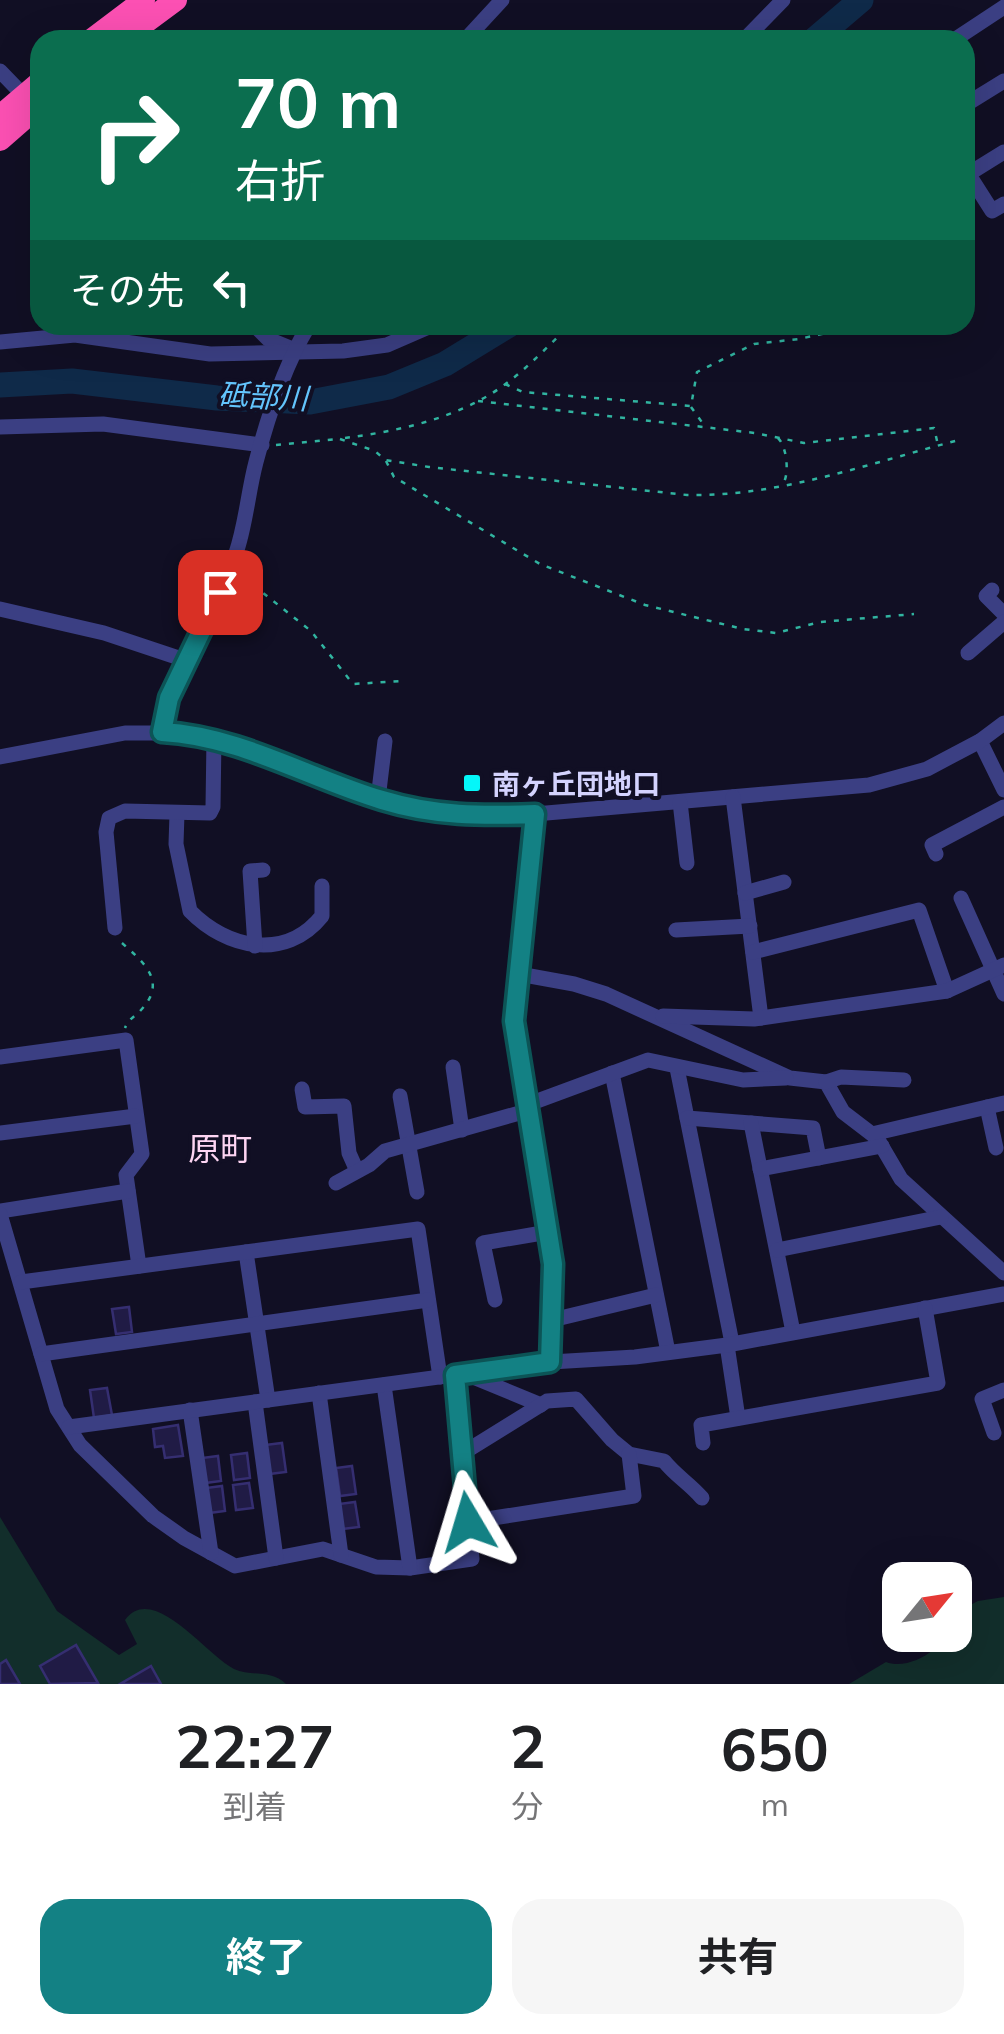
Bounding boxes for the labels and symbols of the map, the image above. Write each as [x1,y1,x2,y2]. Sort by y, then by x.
water label: 砥部川 [217,375,312,417]
pin [178,550,263,635]
place label: 南ヶ丘団地口 [492,766,660,801]
marker: 南ヶ丘団地口 [461,772,483,794]
district label: 原町 [188,1128,252,1168]
position arrow [416,1470,520,1574]
north arrow [882,1562,972,1652]

